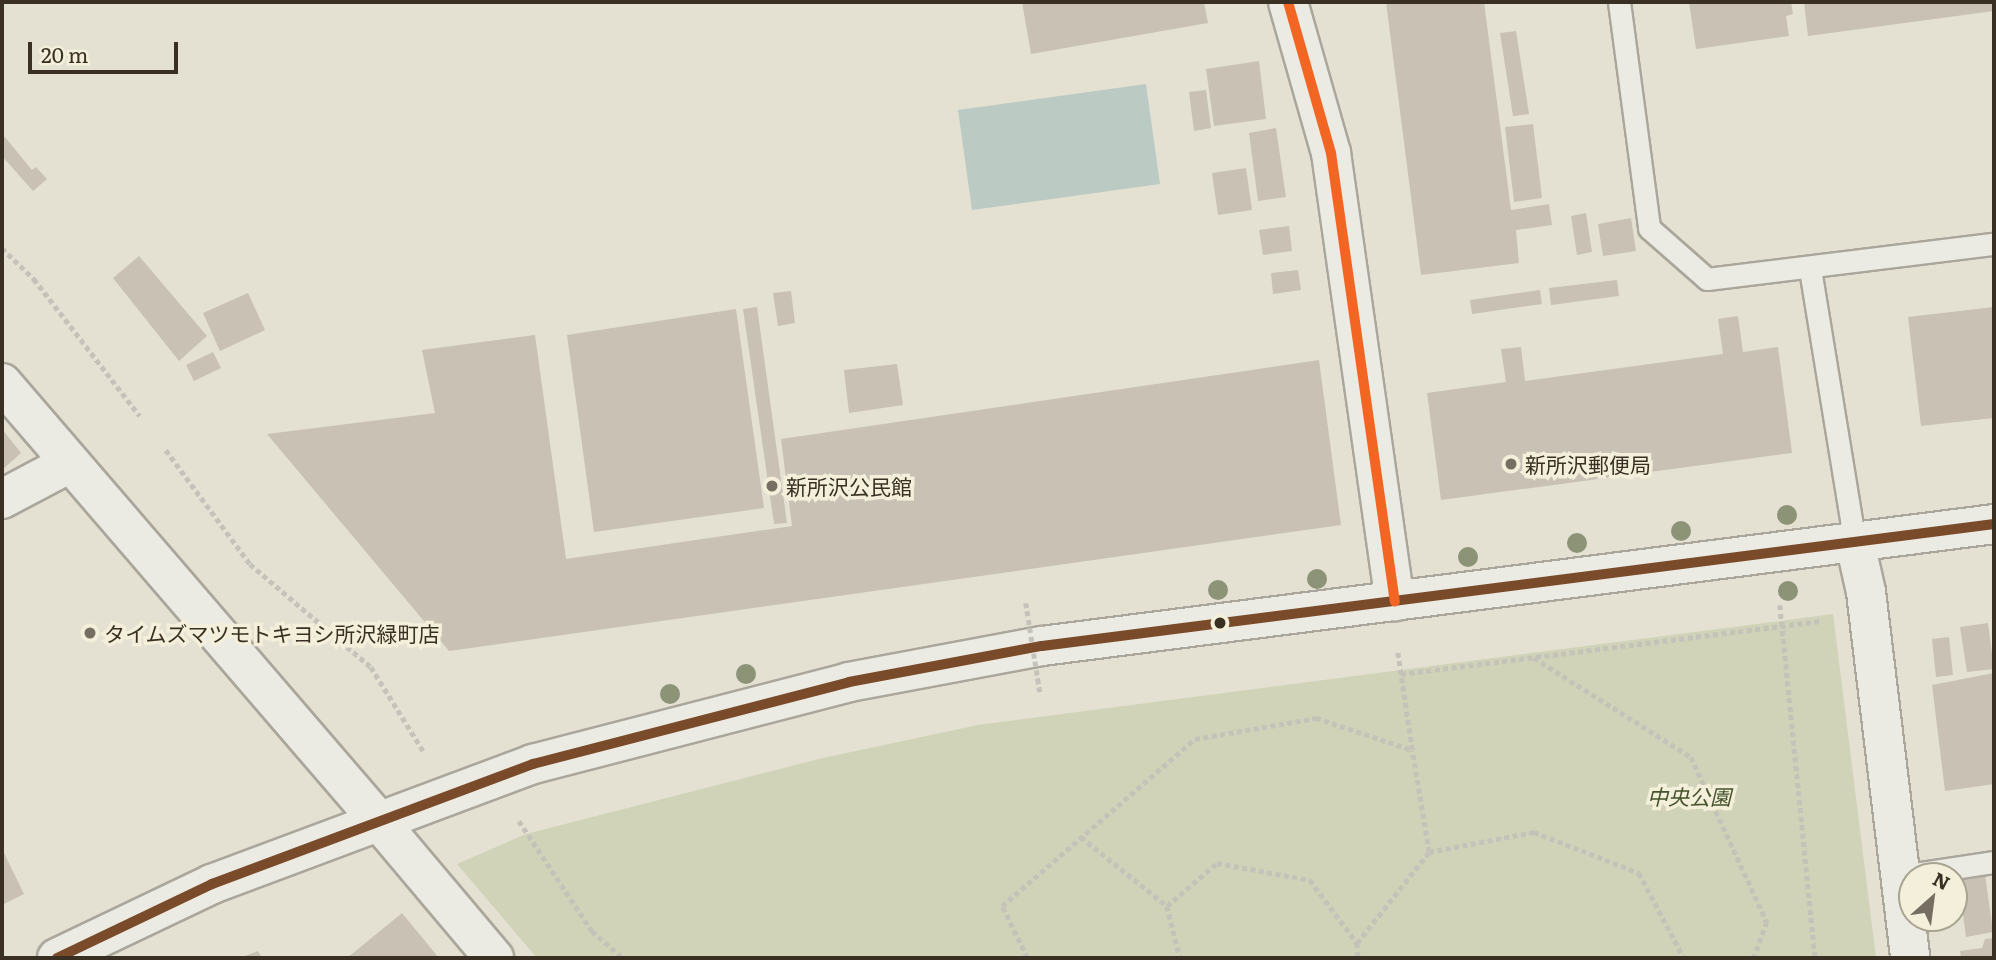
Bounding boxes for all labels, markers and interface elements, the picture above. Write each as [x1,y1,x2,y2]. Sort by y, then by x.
scale bar [32,28,182,72]
text: 20 m [41,38,88,69]
place label: 新所沢郵便局 [1525,451,1651,477]
marker: 新所沢郵便局 [1503,456,1519,472]
place label: 新所沢公民館 [786,473,912,499]
marker: 新所沢公民館 [764,478,780,494]
unlabelled marker [1213,616,1227,630]
place label: タイムズマツモトキヨシ所沢緑町店 [104,620,440,646]
marker: タイムズマツモトキヨシ所沢緑町店 [82,625,98,641]
park label: 中央公園 [1647,783,1731,809]
north arrow [1898,862,1968,932]
text: N [1928,864,1956,896]

